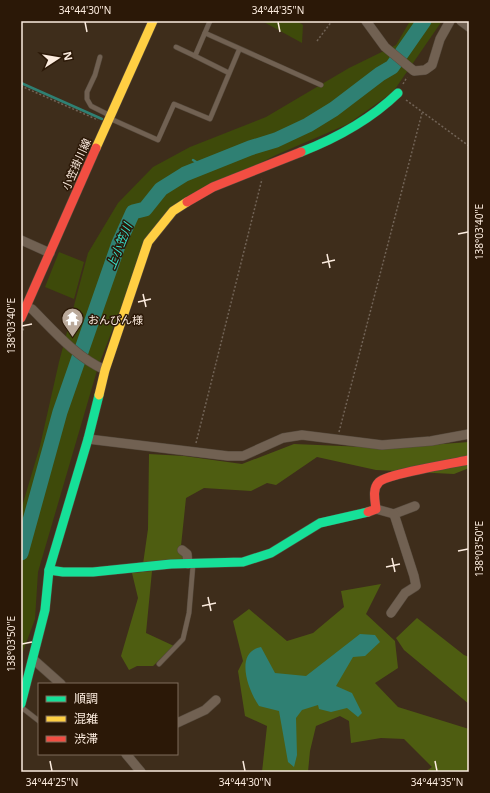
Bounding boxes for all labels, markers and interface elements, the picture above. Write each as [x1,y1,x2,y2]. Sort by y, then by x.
text: 34°44'30"N [59,3,111,17]
text: 34°44'35"N [252,3,304,17]
north arrow [38,38,78,78]
text: N [60,50,77,62]
street label: 小笠掛川線 [58,136,94,192]
text: 138°03'40"E [472,204,486,260]
water label: 上小笠川 [102,219,137,271]
text: 138°03'40"E [4,298,18,354]
temple icon: おんびん様 [59,306,85,339]
place label: おんびん様 [88,312,143,327]
text: 138°03'50"E [472,521,486,577]
text: 138°03'50"E [4,616,18,672]
legend [38,683,178,755]
text: 順調 [74,690,98,707]
text: 混雑 [74,710,98,727]
text: 渋滞 [74,730,98,747]
text: 34°44'25"N [26,775,78,789]
text: 34°44'30"N [219,775,271,789]
text: 34°44'35"N [411,775,463,789]

